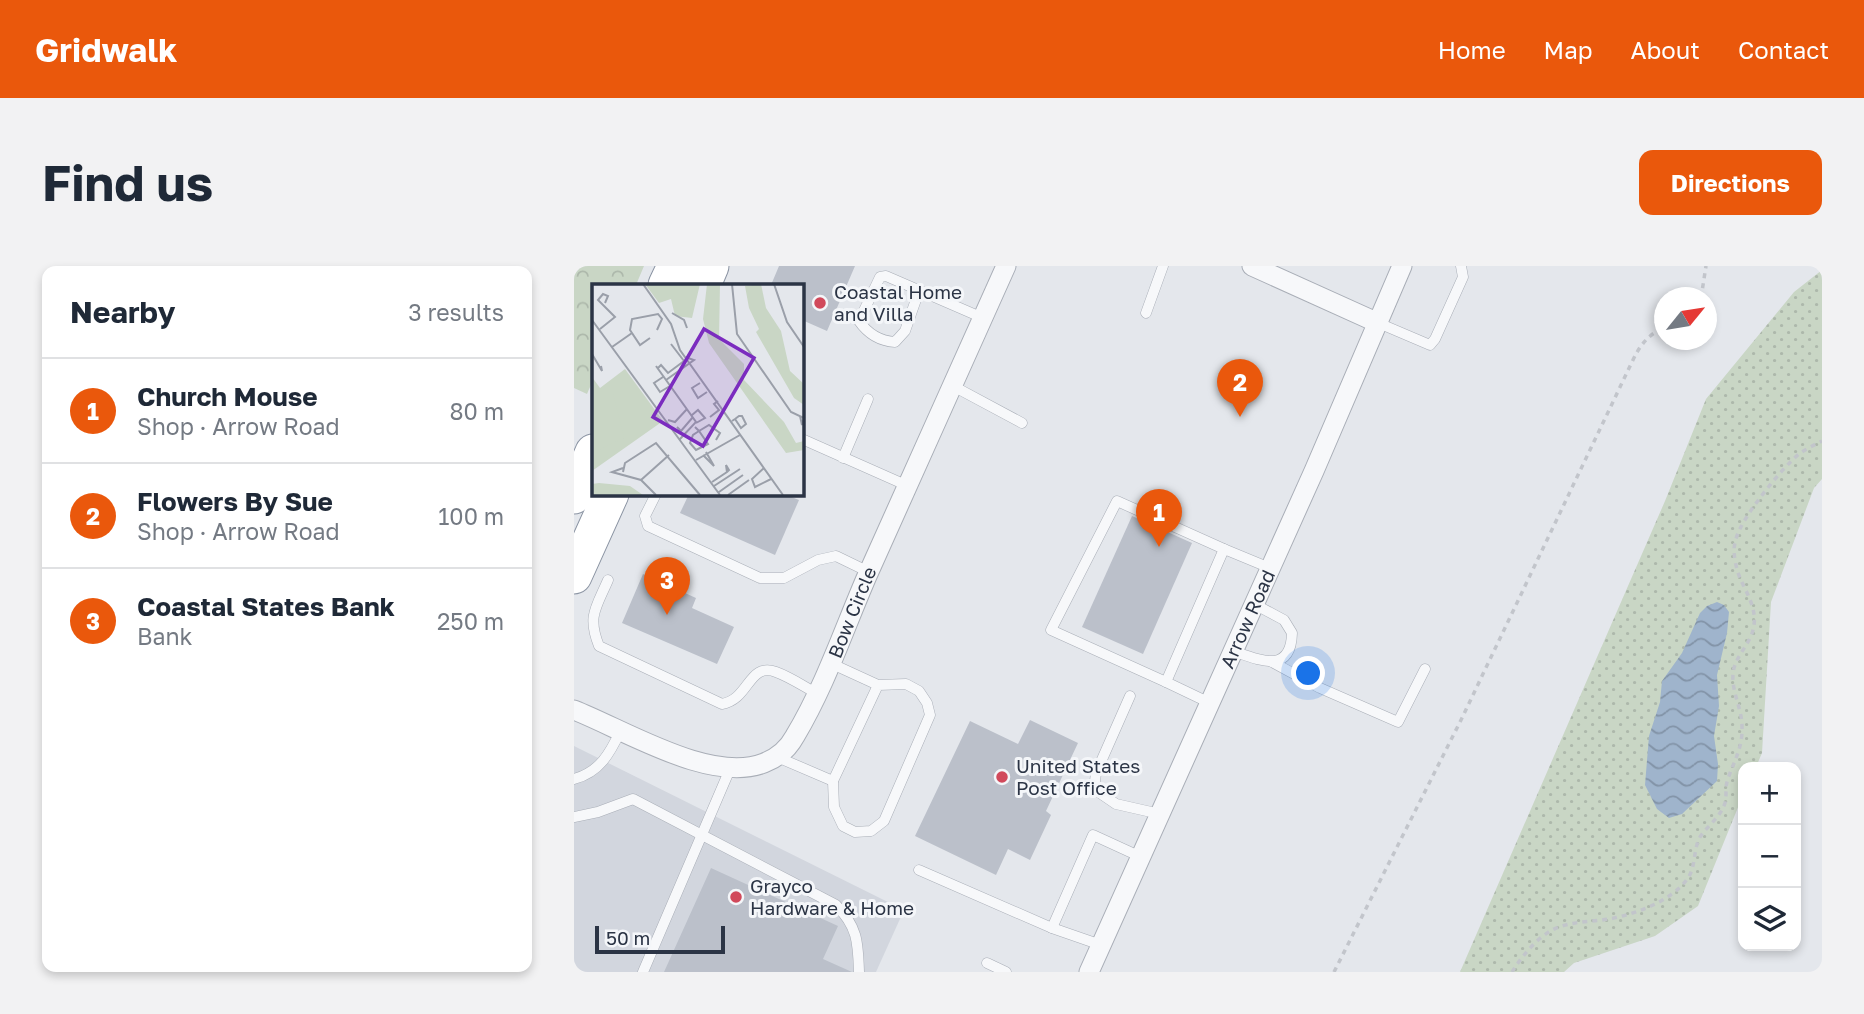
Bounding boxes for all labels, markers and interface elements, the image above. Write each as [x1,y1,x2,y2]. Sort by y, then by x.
text: Gridwalk [35,30,177,69]
text: Home [1438,35,1506,64]
text: Map [1544,35,1593,64]
text: About [1631,35,1700,64]
text: Contact [1738,35,1829,64]
button: Directions [1639,150,1822,215]
text: Find us [42,153,213,212]
place label: Coastal Home and Villa [834,280,962,325]
inset map [592,284,803,495]
north arrow [1654,287,1717,350]
text: Nearby [70,294,175,330]
marker: Coastal Home and Villa [812,295,828,311]
text: 3 results [408,298,504,326]
pin: 2 [1217,359,1263,417]
text: Church Mouse [137,381,318,412]
text: 1 [87,397,99,425]
text: 80 m [450,397,504,425]
text: Shop · Arrow Road [137,412,340,440]
text: Flowers By Sue [137,486,333,517]
pin: 1 [1136,489,1182,547]
text: 2 [86,502,100,530]
text: 100 m [438,502,504,530]
text: Shop · Arrow Road [137,517,340,545]
pin: 3 [644,557,690,615]
street label: Bow Circle [823,563,881,661]
street label: Arrow Road [1215,566,1279,672]
text: Coastal States Bank [137,591,395,622]
text: 3 [86,607,100,635]
text: 250 m [437,607,504,635]
text: Bank [137,622,193,650]
your location [1291,656,1325,690]
place label: United States Post Office [1016,754,1140,799]
map controls [1738,762,1801,951]
button: + [1738,762,1801,825]
marker: United States Post Office [994,769,1010,785]
button: − [1738,825,1801,888]
place label: Grayco Hardware & Home [750,874,914,919]
button: layers [1738,888,1801,951]
marker: Grayco Hardware & Home [728,889,744,905]
scale bar [595,923,724,955]
text: 50 m [606,926,650,949]

